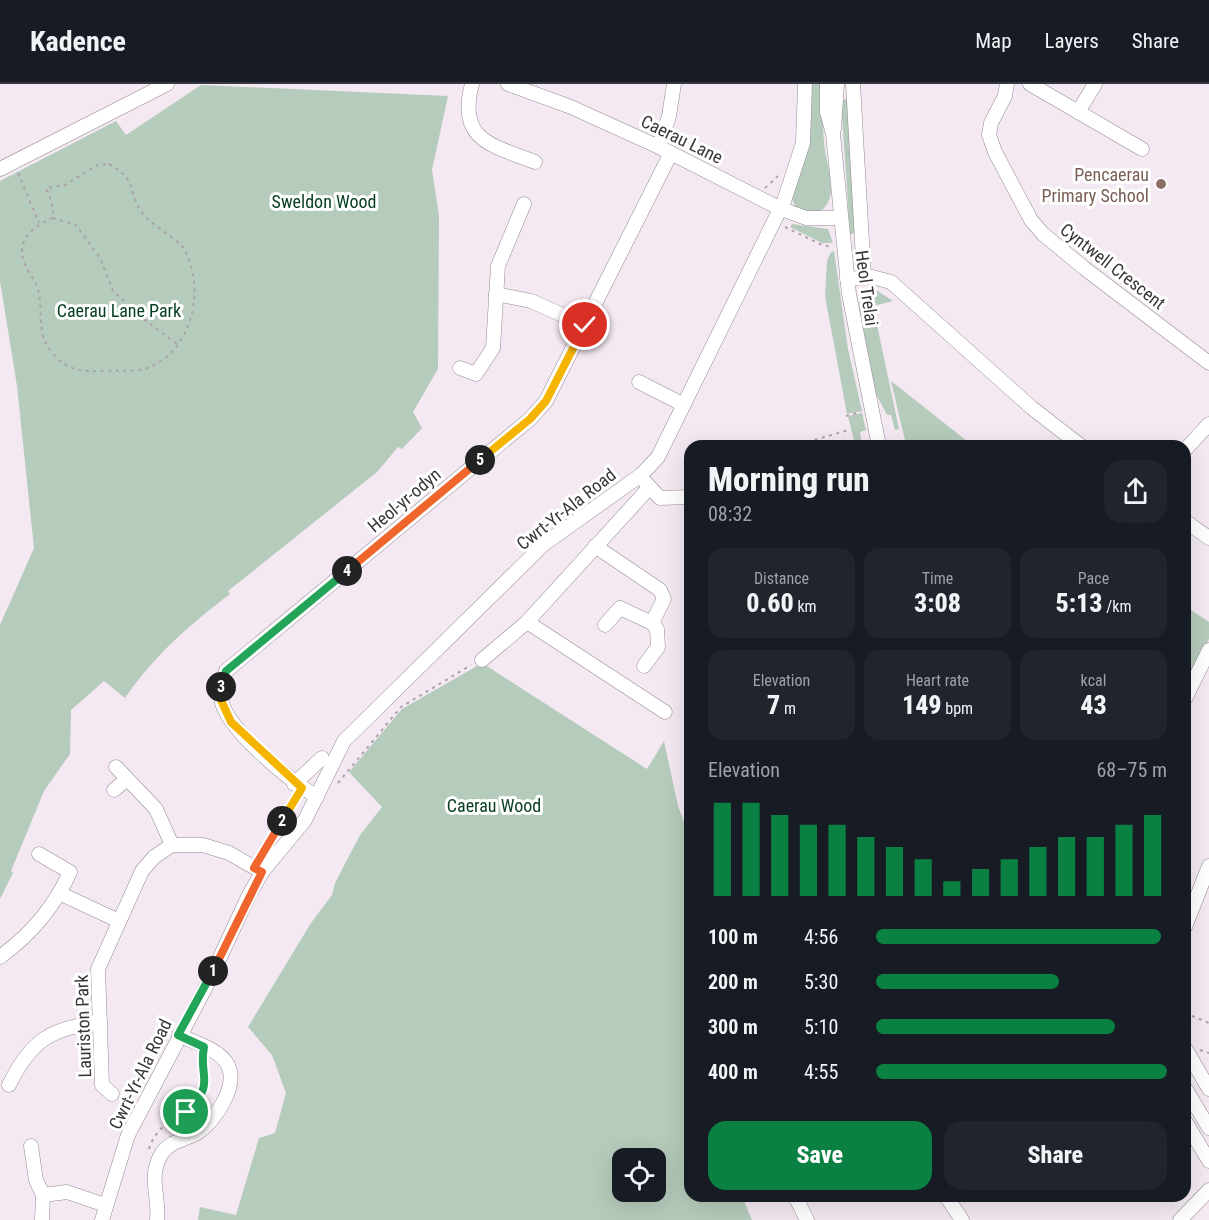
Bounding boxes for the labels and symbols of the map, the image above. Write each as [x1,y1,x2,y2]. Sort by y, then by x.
street label: Caerau Lane [638,110,726,168]
place label: Pencaerau Primary School [1041,164,1149,206]
marker: Pencaerau Primary School [1154,177,1168,191]
park label: Sweldon Wood [272,191,376,212]
street label: Cyntwell Crescent [1056,219,1170,313]
street label: Heol Trelai [851,249,883,327]
pin [559,299,610,350]
park label: Caerau Lane Park [57,300,181,321]
pin: 5 [465,445,495,475]
street label: Heol-yr-odyn [363,463,445,537]
street label: Cwrt-Yr-Ala Road [512,464,620,554]
pin: 4 [332,556,362,586]
pin: 3 [206,672,236,702]
park label: Caerau Wood [447,795,541,816]
pin: 2 [267,806,297,836]
pin: 1 [198,956,228,986]
street label: Lauriston Park [71,974,95,1078]
street label: Cwrt-Yr-Ala Road [104,1015,176,1133]
pin [160,1086,211,1137]

